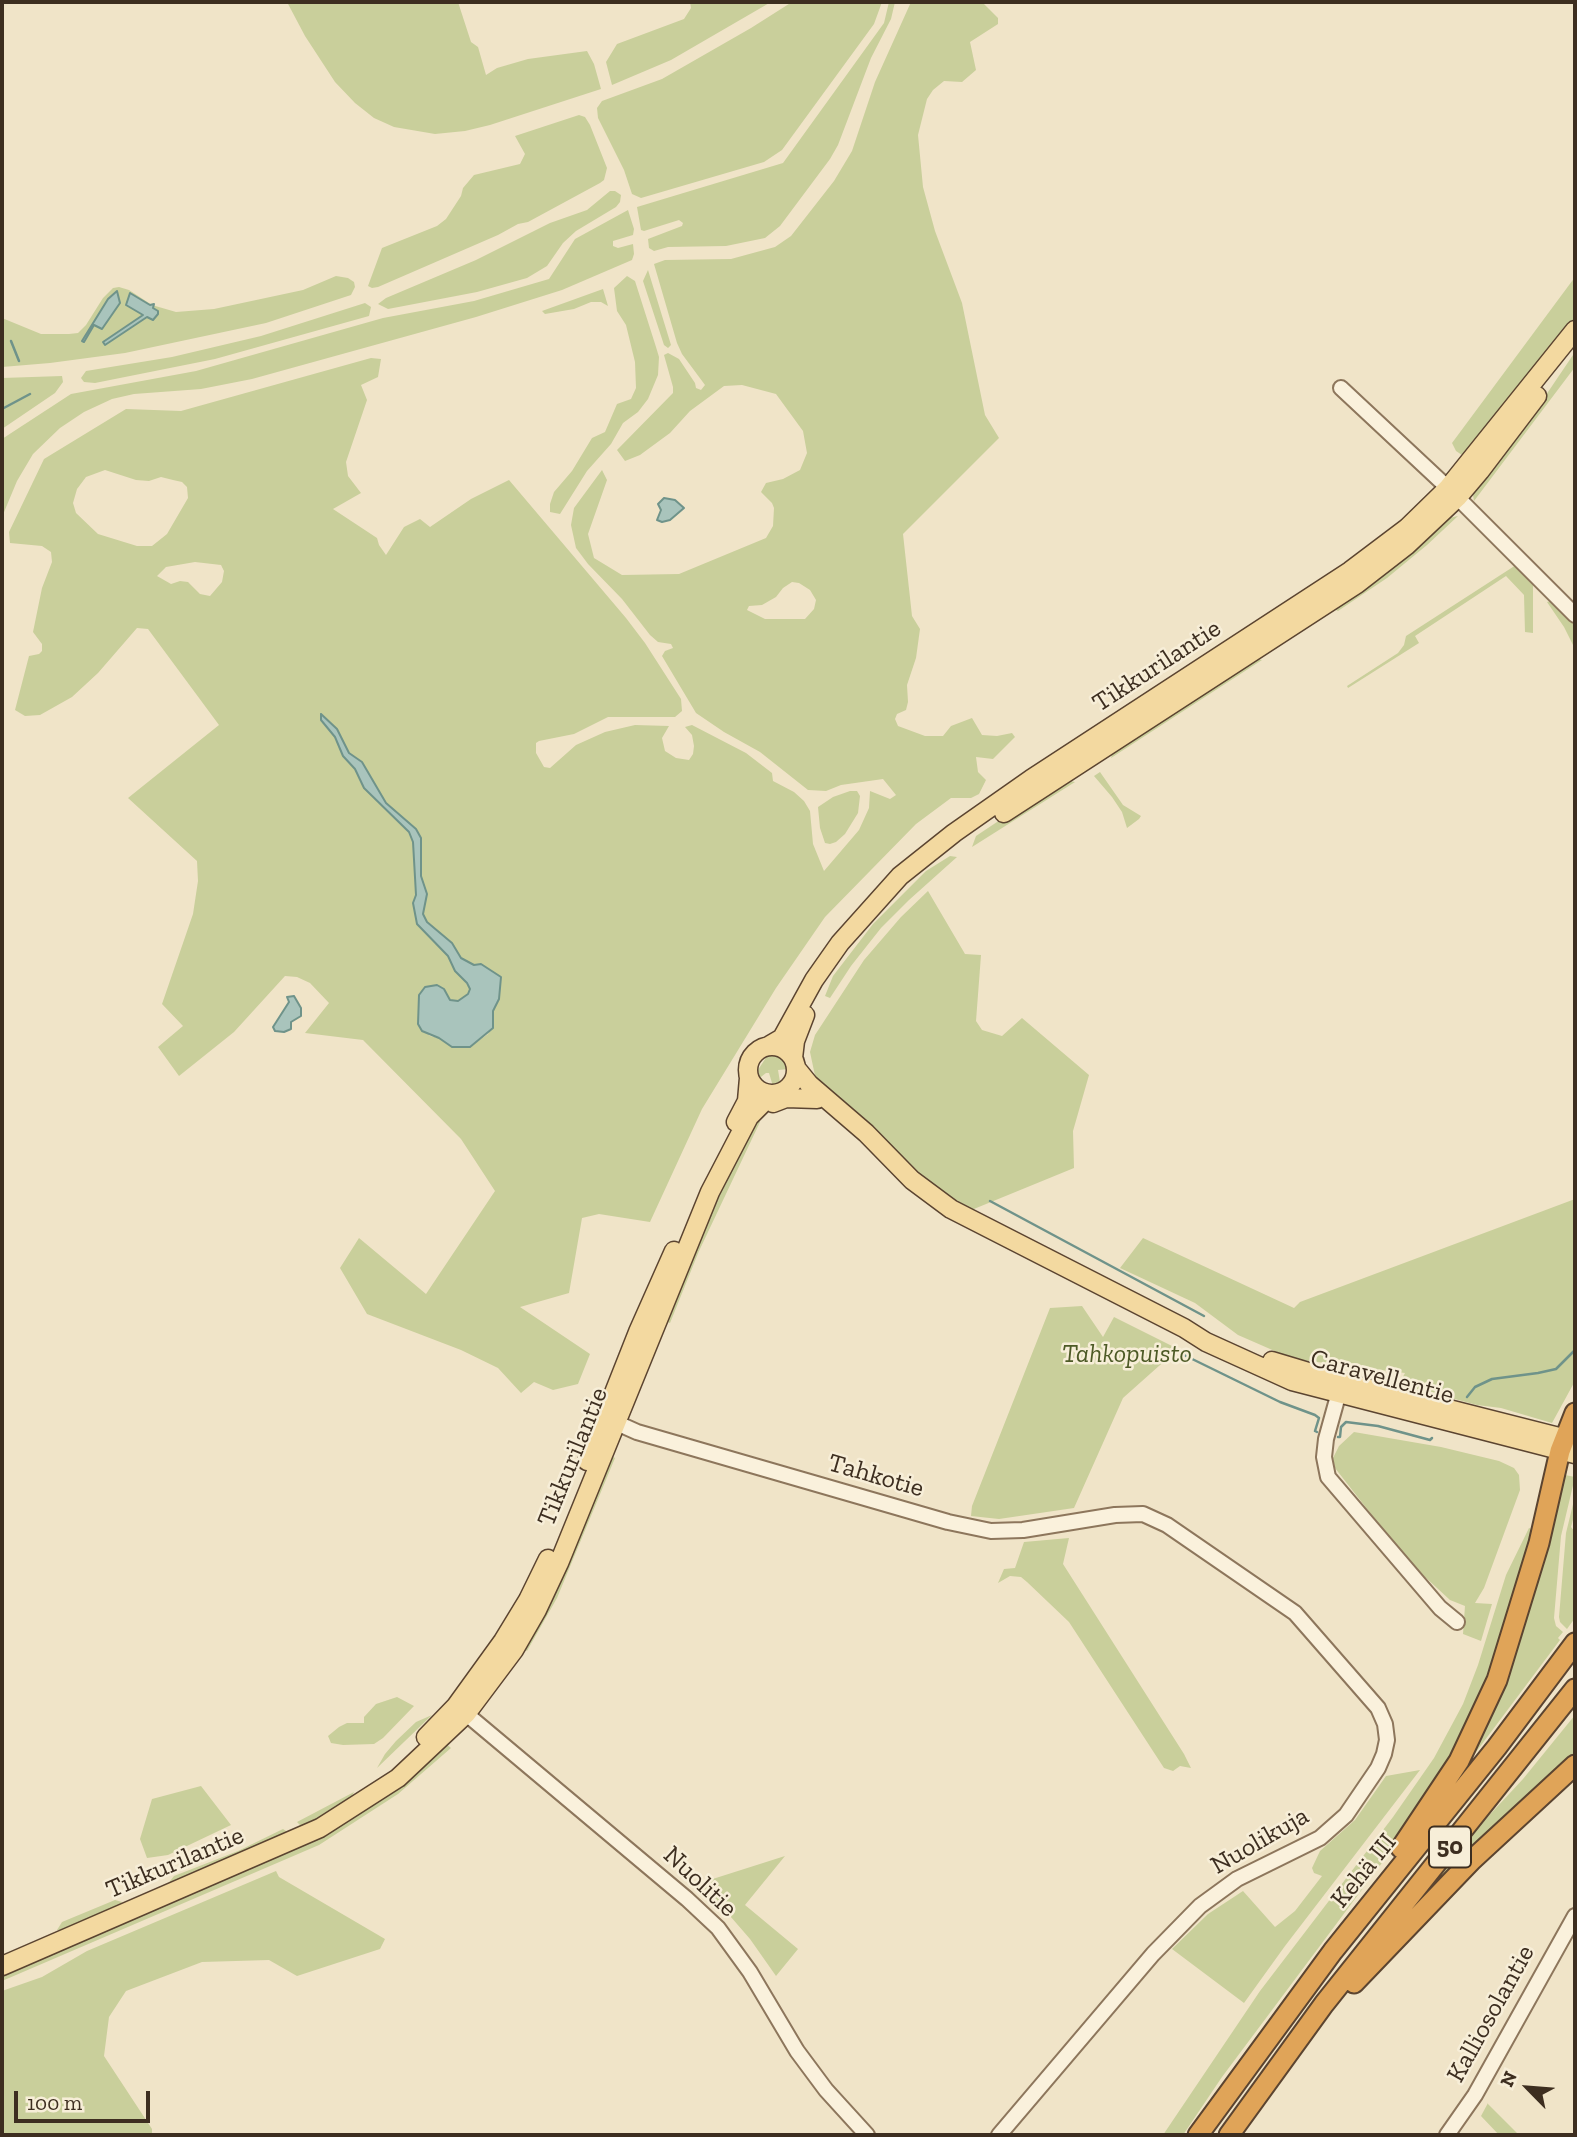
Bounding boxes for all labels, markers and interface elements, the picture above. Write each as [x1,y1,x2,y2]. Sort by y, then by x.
street label: Tikkurilantie [1087,613,1227,719]
park label: Tahkopuisto [1062,1339,1192,1371]
street label: Caravellentie [1307,1343,1457,1411]
street label: Tikkurilantie [531,1383,615,1531]
street label: Tahkotie [825,1447,927,1505]
street label: Nuolikuja [1205,1800,1315,1882]
street label: Tikkurilantie [101,1820,249,1906]
road number: 50 [1429,1826,1471,1868]
street label: Kehä III [1325,1828,1403,1914]
street label: Nuolitie [656,1840,744,1924]
street label: Kalliosolantie [1441,1940,1541,2088]
north arrow [1493,2053,1563,2123]
text: N [1495,2068,1522,2090]
scale bar [18,2078,154,2122]
text: 100 m [27,2090,82,2115]

